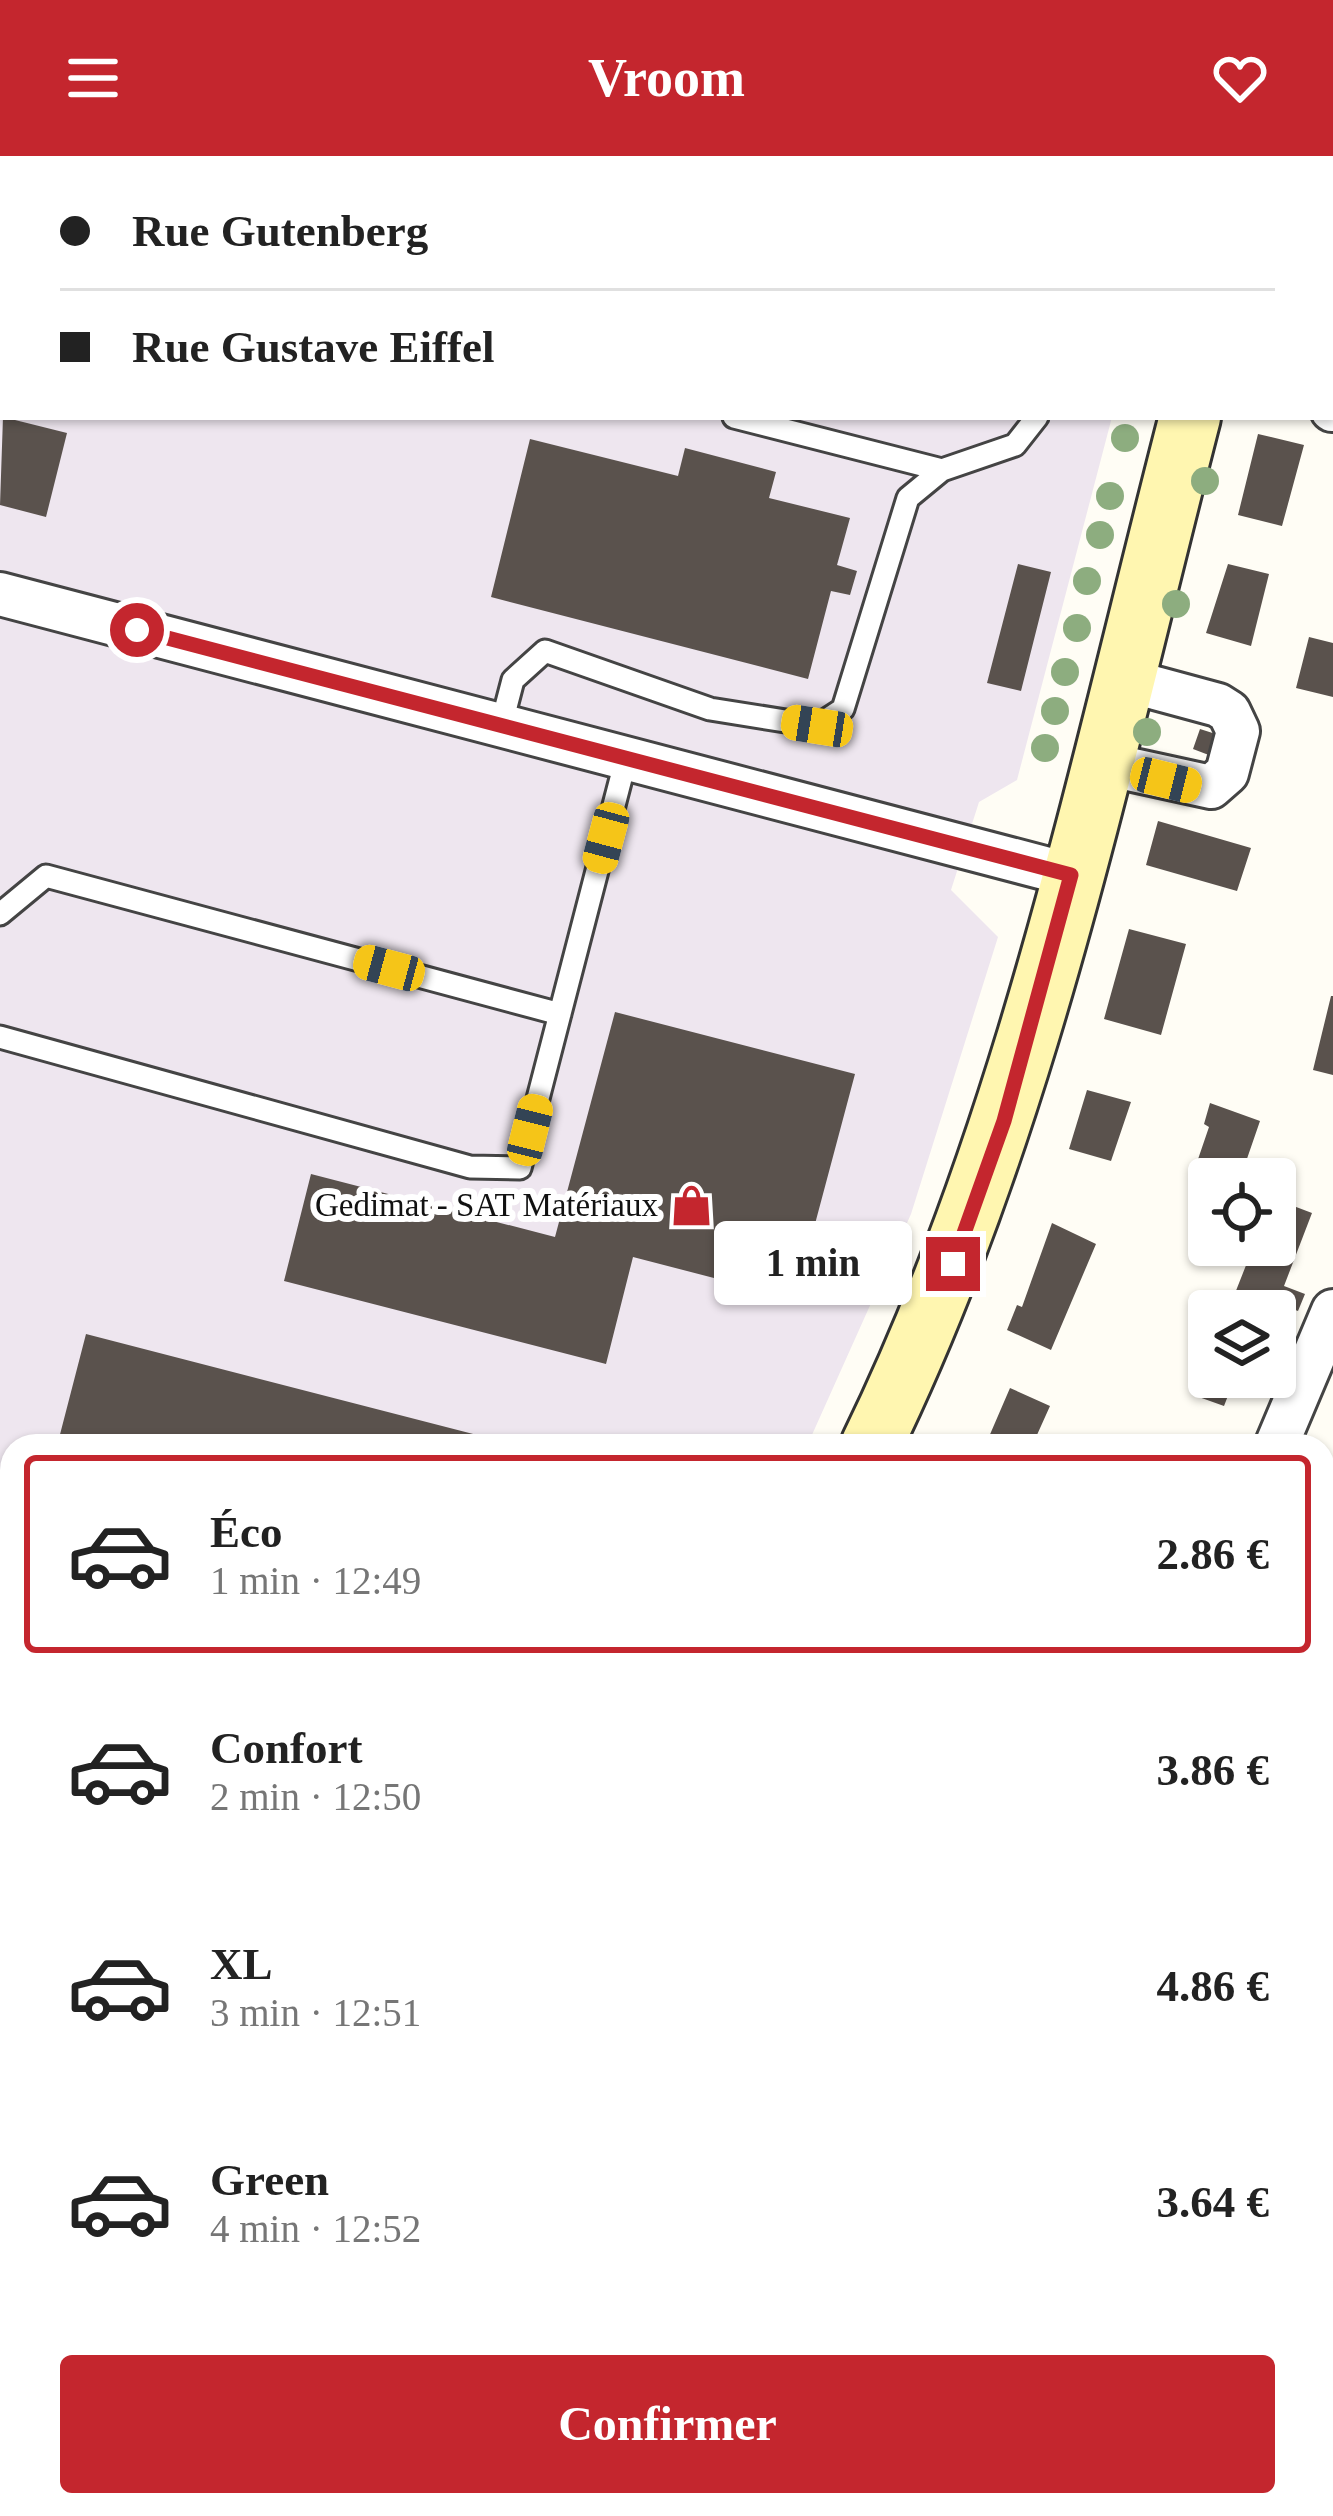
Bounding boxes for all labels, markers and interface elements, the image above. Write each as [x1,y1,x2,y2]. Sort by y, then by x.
icon: menu [60,45,126,111]
icon: heart [1207,45,1273,111]
text: Vroom [588,48,745,108]
text: Rue Gutenberg [132,206,428,256]
text: Rue Gustave Eiffel [132,322,494,372]
route start [110,603,164,657]
car [779,703,855,749]
car [1127,754,1205,806]
car [579,799,633,877]
car [350,941,428,995]
car [504,1091,556,1169]
map controls [1188,1158,1296,1398]
button: locate [1188,1158,1296,1266]
shop icon: Gedimat - SAT Matériaux [669,1182,715,1228]
place label: Gedimat - SAT Matériaux [315,1187,658,1223]
callout: 1 min [713,1222,911,1306]
route end [926,1237,980,1291]
text: 1 min [766,1241,860,1284]
button: layers [1188,1290,1296,1398]
icon: car [66,1500,174,1608]
text: Éco [210,1507,283,1557]
text: 2.86 € [1157,1529,1269,1579]
text: 1 min · 12:49 [210,1559,421,1602]
icon: car [66,1716,174,1824]
text: Confort [210,1723,362,1773]
text: 3.86 € [1157,1745,1269,1795]
text: 2 min · 12:50 [210,1775,421,1818]
icon: car [66,1932,174,2040]
text: XL [210,1939,273,1989]
text: 4.86 € [1157,1961,1269,2011]
text: 3 min · 12:51 [210,1991,421,2034]
icon: car [66,2148,174,2256]
text: Green [210,2155,329,2205]
text: 3.64 € [1157,2177,1269,2227]
text: 4 min · 12:52 [210,2207,421,2250]
button: Confirmer [60,2355,1275,2493]

